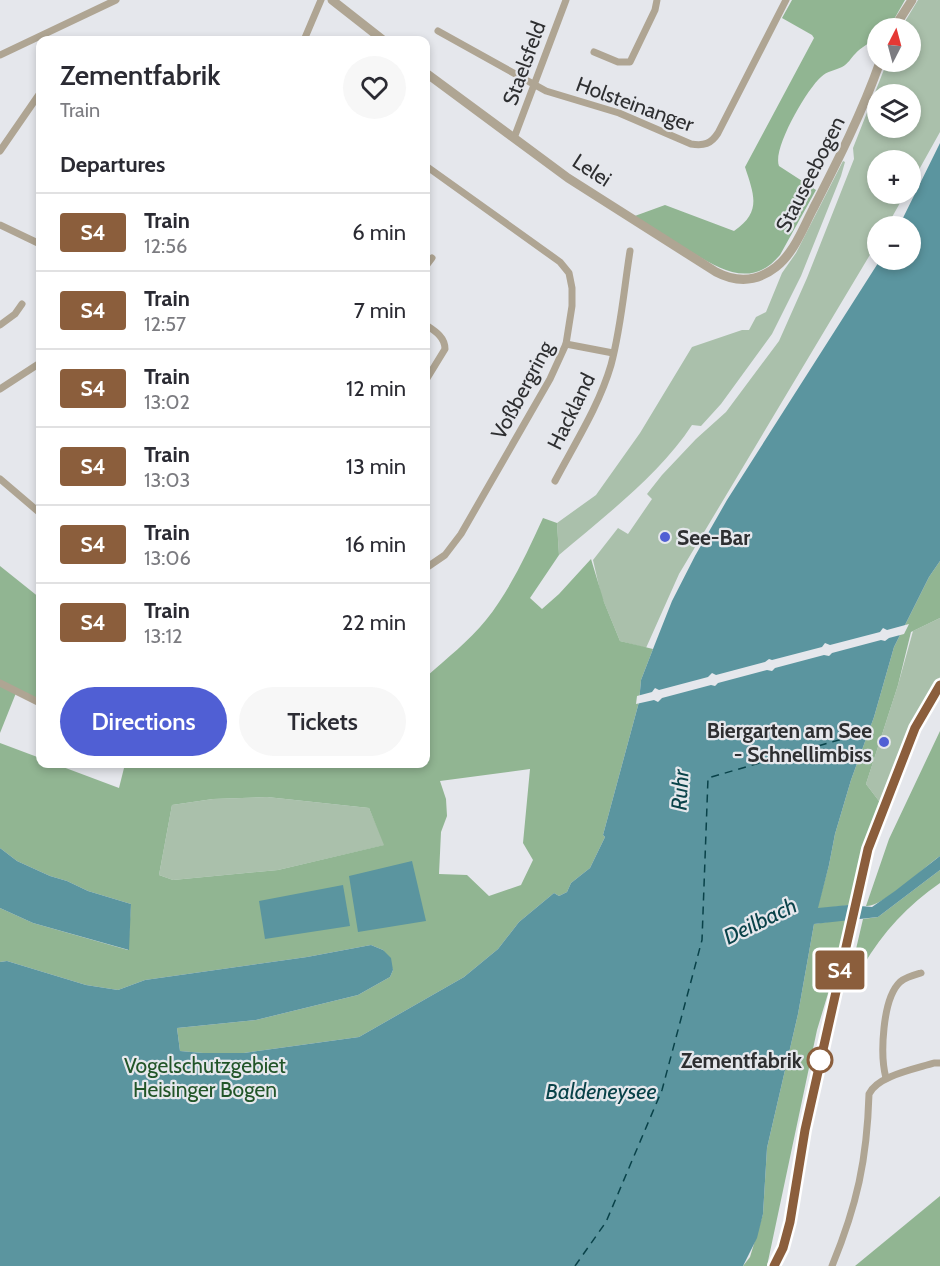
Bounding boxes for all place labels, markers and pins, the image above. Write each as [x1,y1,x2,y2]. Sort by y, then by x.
place label: See-Bar [677,525,750,550]
marker: See-Bar [658,530,672,544]
place label: Biergarten am See - Schnellimbiss [707,718,872,767]
marker: Biergarten am See - Schnellimbiss [877,735,891,749]
marker: Zementfabrik [807,1047,833,1073]
place label: Zementfabrik [681,1048,803,1073]

